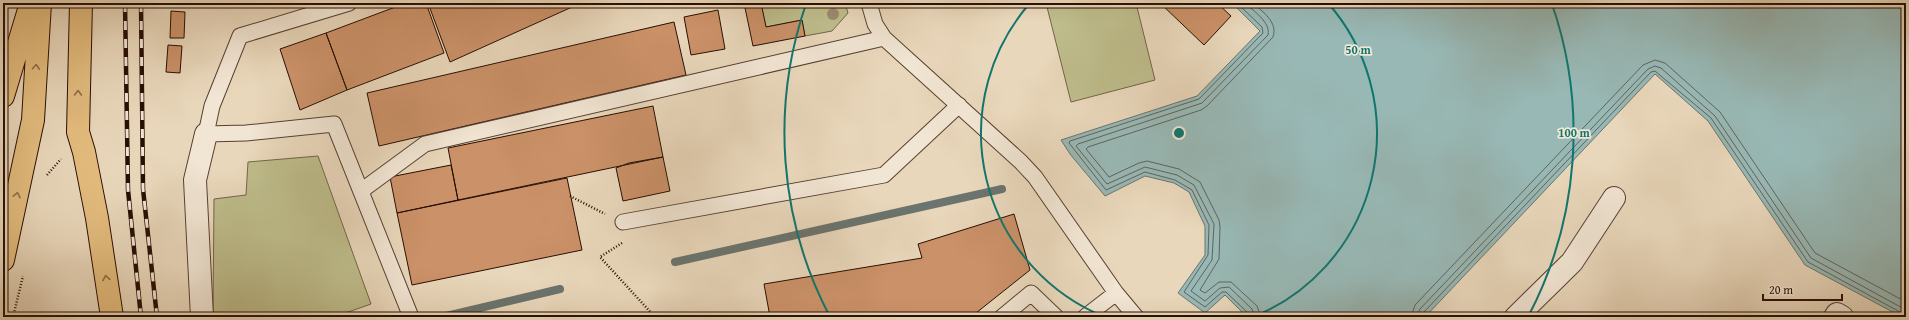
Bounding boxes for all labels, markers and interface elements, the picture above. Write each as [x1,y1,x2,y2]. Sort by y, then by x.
text: 50 m [1345,41,1371,58]
one-way arrow [32,64,41,70]
one-way arrow [74,90,83,96]
text: 100 m [1558,124,1591,141]
centre of rings [1172,126,1186,140]
one-way arrow [13,192,21,198]
one-way arrow [103,275,111,282]
scale bar [1763,276,1842,302]
text: 20 m [1769,281,1793,298]

